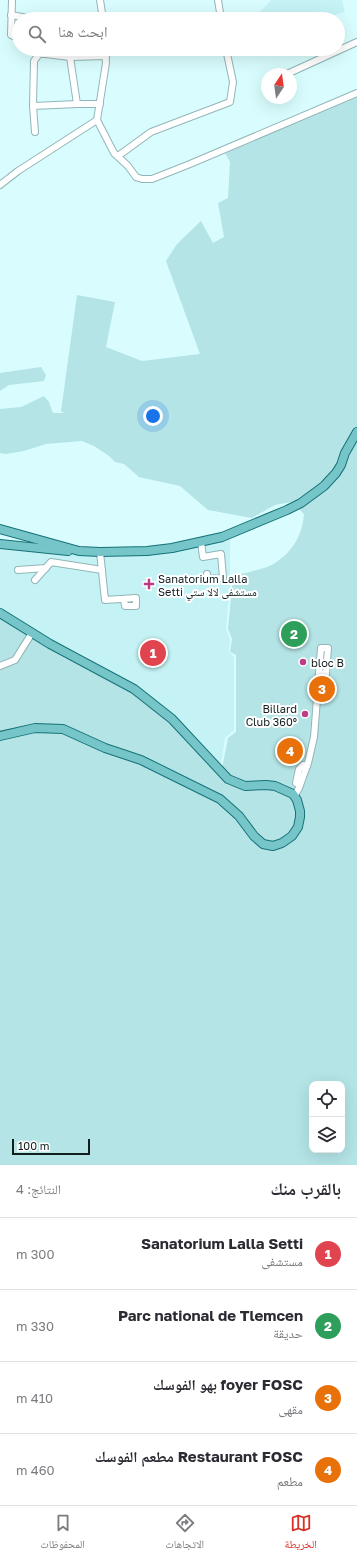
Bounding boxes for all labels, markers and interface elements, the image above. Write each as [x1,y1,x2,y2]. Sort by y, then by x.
search box [12,12,345,56]
text: ابحث هنا [58,22,108,40]
icon: search [26,23,48,45]
north arrow [261,68,297,104]
your location [143,406,163,426]
place label: Sanatorium Lalla Setti مستشفى لالا ستي [158,572,257,600]
marker: Sanatorium Lalla Setti مستشفى لالا ستي [143,578,155,590]
pin: 2 [281,619,307,649]
pin: 1 [140,638,166,668]
place label: bloc B [311,656,344,669]
marker: bloc B [298,657,308,667]
pin: 3 [309,674,335,704]
place label: Billard Club 360° [246,702,297,728]
marker: Billard Club 360° [300,709,310,719]
pin: 4 [277,736,303,766]
map controls [309,1081,345,1153]
button: locate [309,1081,345,1117]
button: layers [309,1117,345,1153]
scale bar [12,1137,90,1156]
text: 100 m [18,1139,49,1152]
text: بالقرب منك [270,1178,341,1199]
text: النتائج: 4 [16,1181,61,1197]
text: Sanatorium Lalla Setti [141,1234,303,1252]
text: 300 m [16,1246,55,1262]
text: 1 [325,1246,331,1262]
text: مستشفى [261,1253,303,1269]
text: Parc national de Tlemcen [118,1306,303,1324]
text: 330 m [16,1318,54,1334]
text: 2 [324,1318,332,1334]
text: حديقة [273,1325,303,1341]
text: foyer FOSC بهو الفوسك [153,1375,303,1393]
text: 410 m [16,1390,53,1406]
text: 3 [324,1390,332,1406]
text: مقهى [278,1401,303,1417]
text: Restaurant FOSC مطعم الفوسك [95,1447,303,1465]
text: 460 m [16,1462,55,1478]
text: 4 [324,1462,332,1478]
text: مطعم [277,1473,303,1489]
tab: المحفوظات [40,1512,85,1555]
tab: الاتجاهات [165,1512,204,1555]
tab: الخريطة [284,1512,317,1555]

